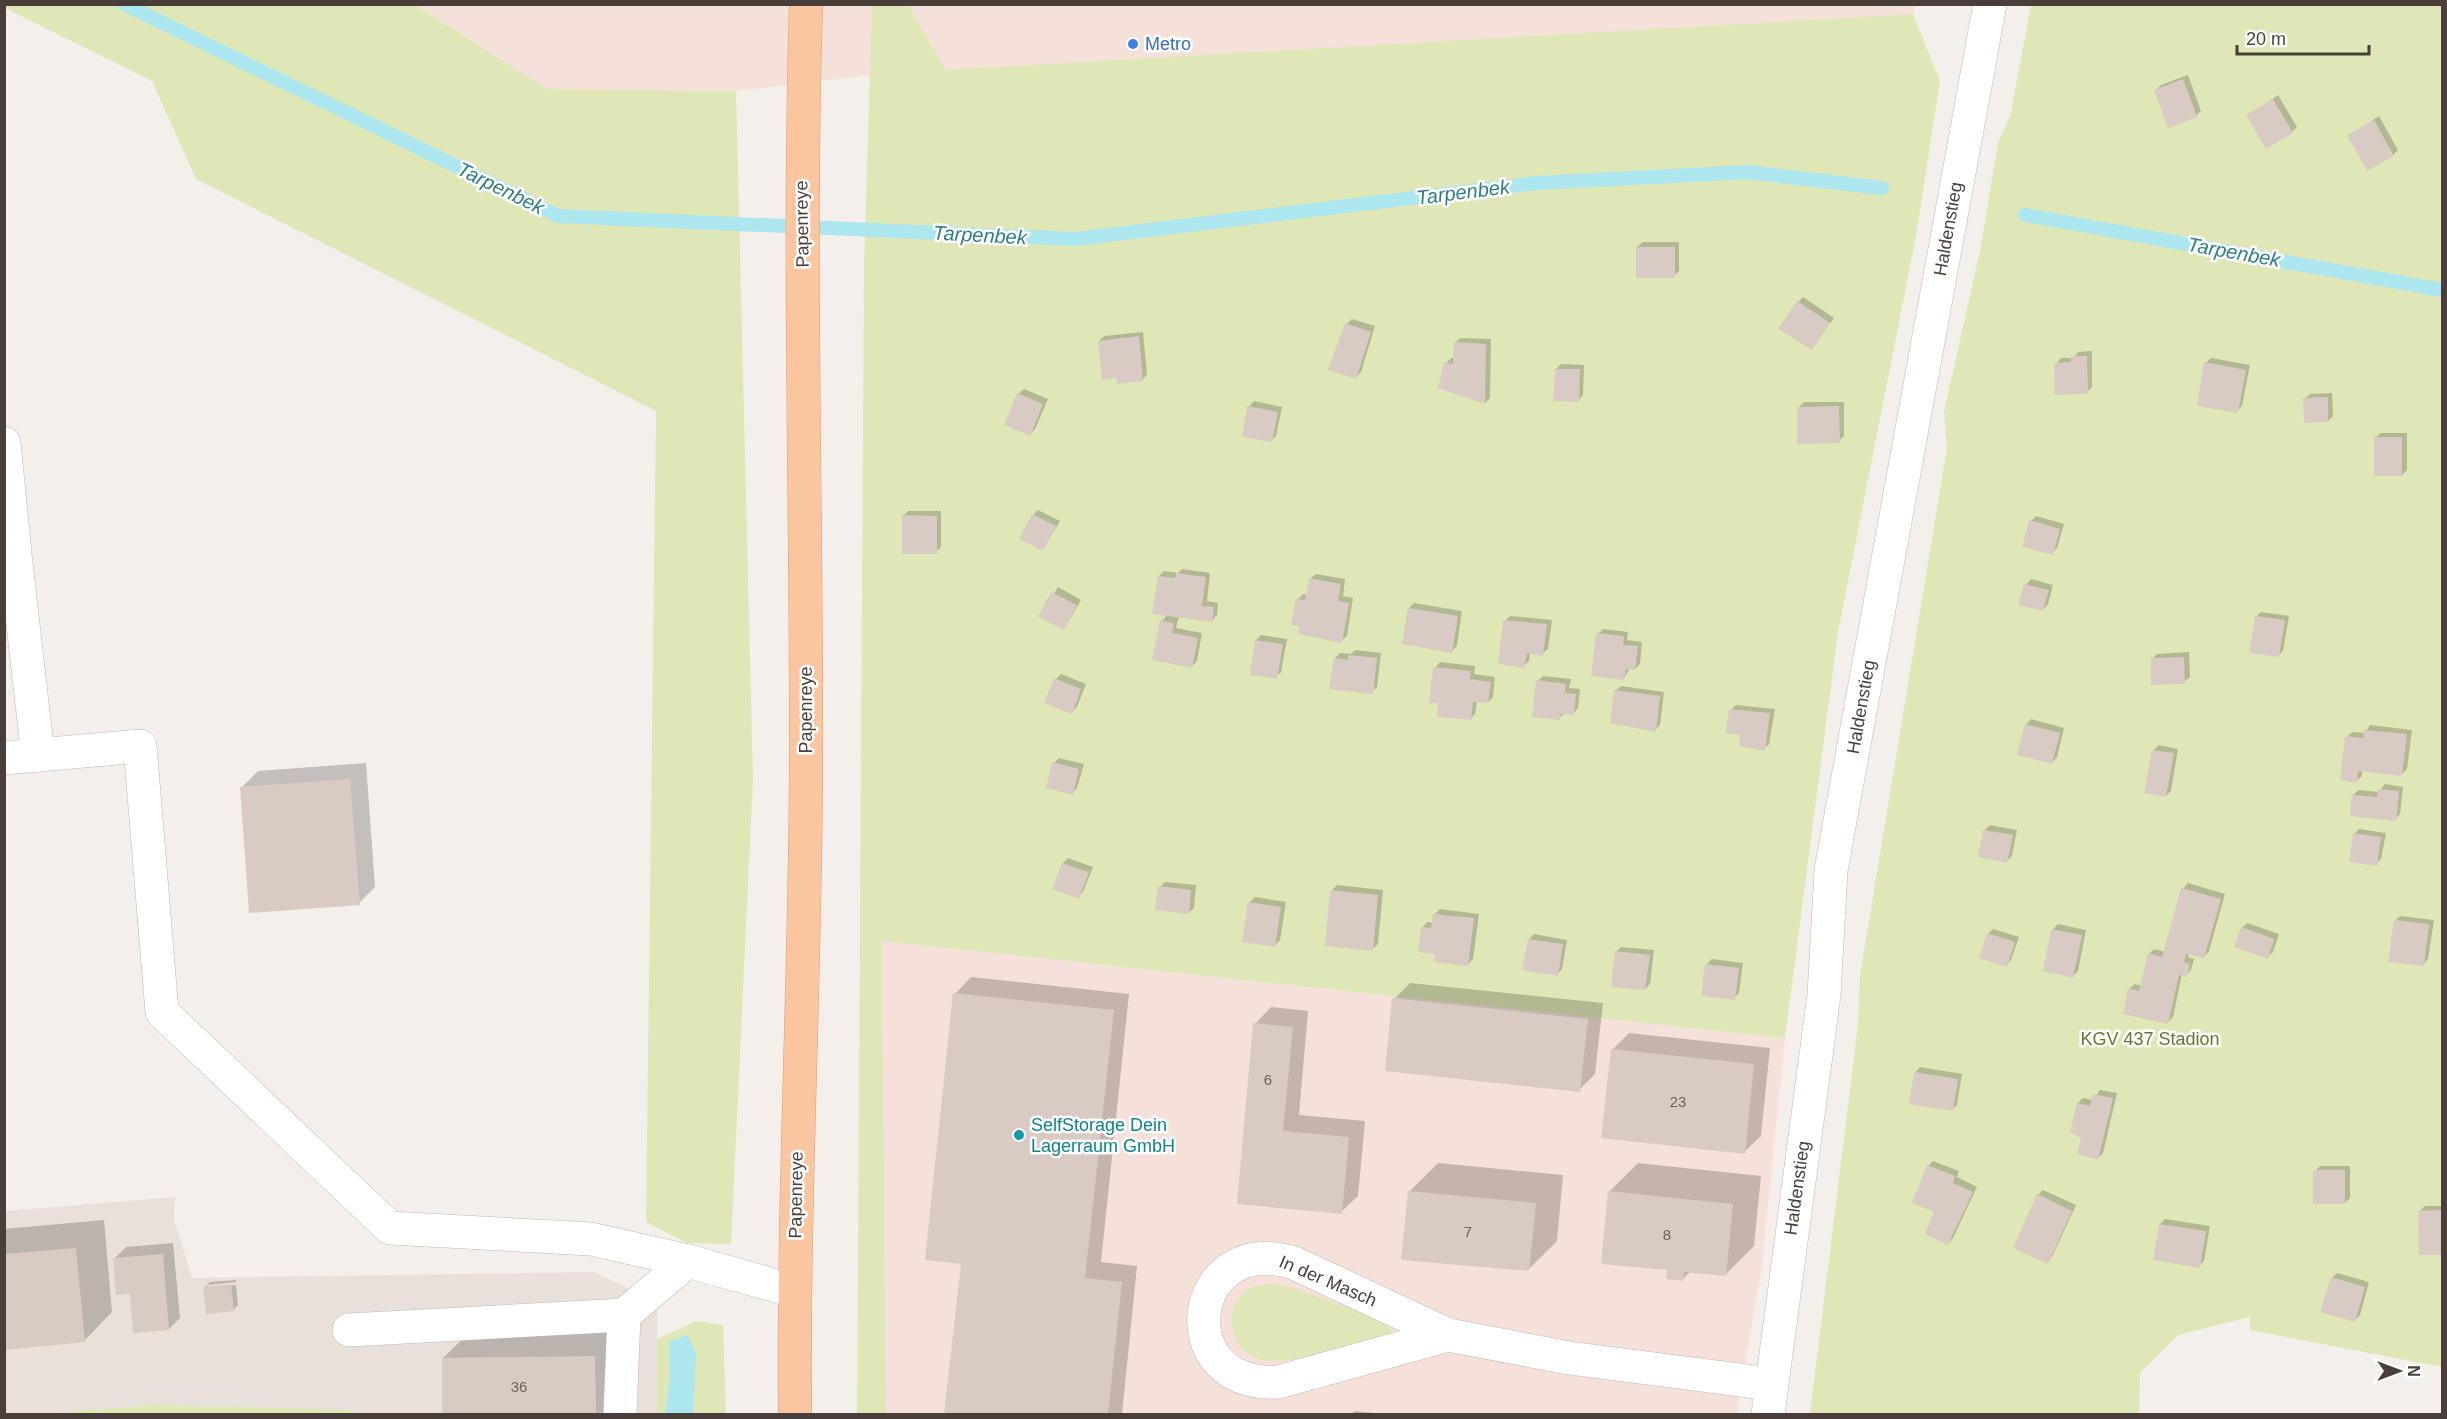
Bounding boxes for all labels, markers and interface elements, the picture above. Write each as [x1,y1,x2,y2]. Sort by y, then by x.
scale bar [2237,18,2369,56]
text: 20 m [2246,29,2286,49]
place label: Metro [1145,34,1191,54]
marker: Metro [1126,37,1140,51]
water label: Tarpenbek [454,158,549,219]
water label: Tarpenbek [1415,175,1512,209]
street label: Papenreye [791,180,813,268]
street label: Haldenstieg [1930,180,1966,278]
water label: Tarpenbek [933,222,1028,248]
water label: Tarpenbek [2186,233,2283,271]
street label: Haldenstieg [1843,658,1879,756]
street label: Papenreye [796,666,816,754]
park label: KGV 437 Stadion [2080,1029,2220,1049]
house number: 6 [1264,1071,1272,1088]
house number: 23 [1670,1093,1686,1110]
place label: SelfStorage Dein Lagerraum GmbH [1031,1115,1175,1156]
marker: SelfStorage Dein Lagerraum GmbH [1012,1128,1026,1142]
street label: Haldenstieg [1780,1140,1814,1236]
street label: Papenreye [785,1151,807,1239]
house number: 7 [1464,1223,1472,1240]
house number: 8 [1663,1226,1671,1243]
street label: In der Masch [1276,1251,1380,1311]
north arrow [2369,1341,2429,1401]
text: N [2405,1365,2422,1377]
house number: 36 [511,1378,527,1395]

